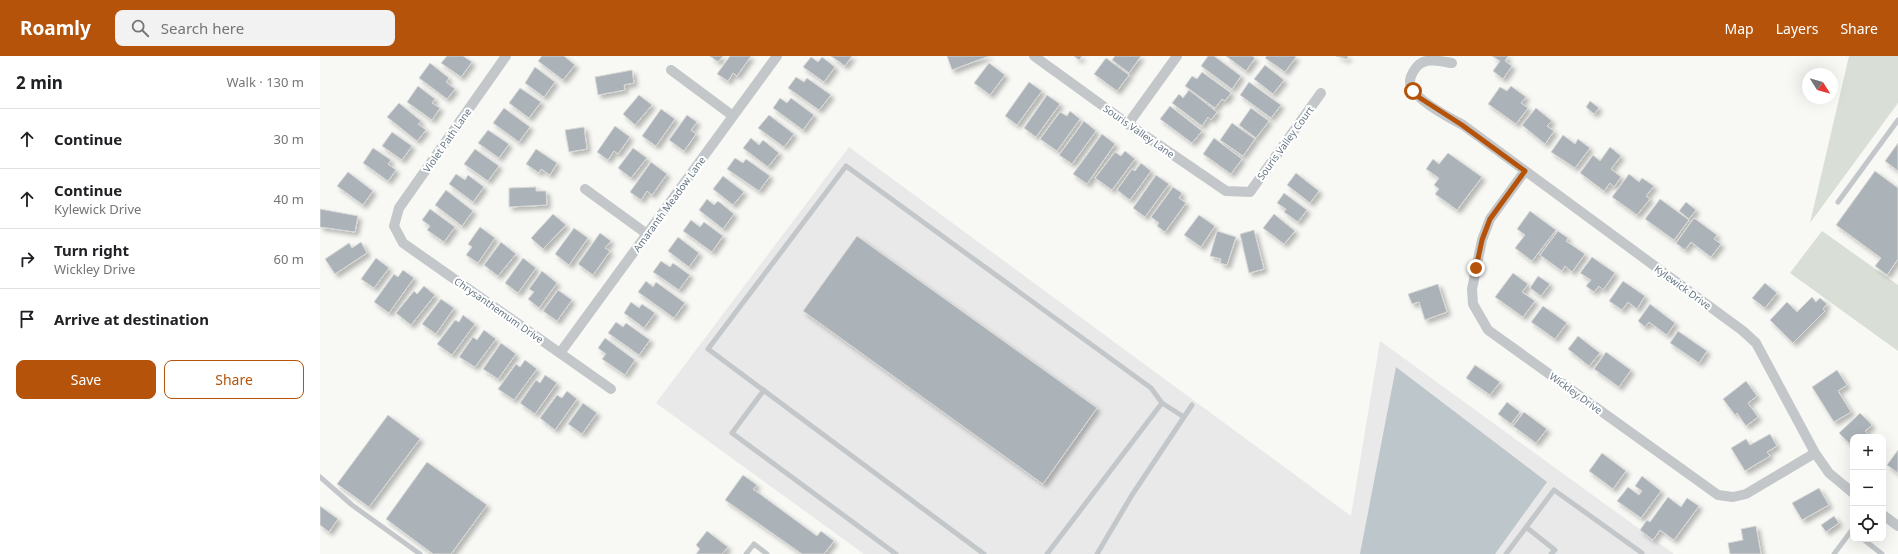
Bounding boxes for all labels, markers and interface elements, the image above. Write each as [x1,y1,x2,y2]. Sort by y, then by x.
search box [115,10,395,46]
text: Roamly [20,15,91,41]
icon: search [129,17,151,39]
text: Search here [161,18,244,38]
text: Map [1725,19,1754,38]
text: Layers [1776,19,1818,38]
text: Share [1840,19,1878,38]
north arrow [1802,68,1838,104]
text: 2 min [16,71,63,94]
text: Walk · 130 m [226,73,304,91]
route start [1404,82,1422,100]
street label: Souris Valley Lane [1100,101,1178,161]
street label: Souris Valley Court [1254,103,1317,183]
street label: Violet Path Lane [420,105,475,175]
icon: ahead [16,128,38,150]
text: Continue [54,129,122,149]
text: 30 m [274,130,304,148]
street label: Amaranth Meadow Lane [630,153,709,255]
text: Continue [54,180,122,200]
icon: ahead [16,188,38,210]
text: 40 m [274,190,304,208]
text: Kylewick Drive [54,200,141,218]
text: Turn right [54,240,129,260]
icon: right [16,248,38,270]
text: 60 m [274,250,304,268]
route end [1467,259,1485,277]
text: Wickley Drive [54,260,135,278]
street label: Kylewick Drive [1652,262,1715,313]
street label: Chrysanthemum Drive [452,274,547,346]
icon: arrive [16,308,38,330]
text: Arrive at destination [54,309,209,329]
button: Save [16,360,156,399]
button: Share [164,360,304,399]
street label: Wickley Drive [1547,369,1606,417]
map controls [1850,434,1886,542]
button: + [1850,434,1886,470]
button: − [1850,470,1886,506]
button: locate [1850,506,1886,542]

